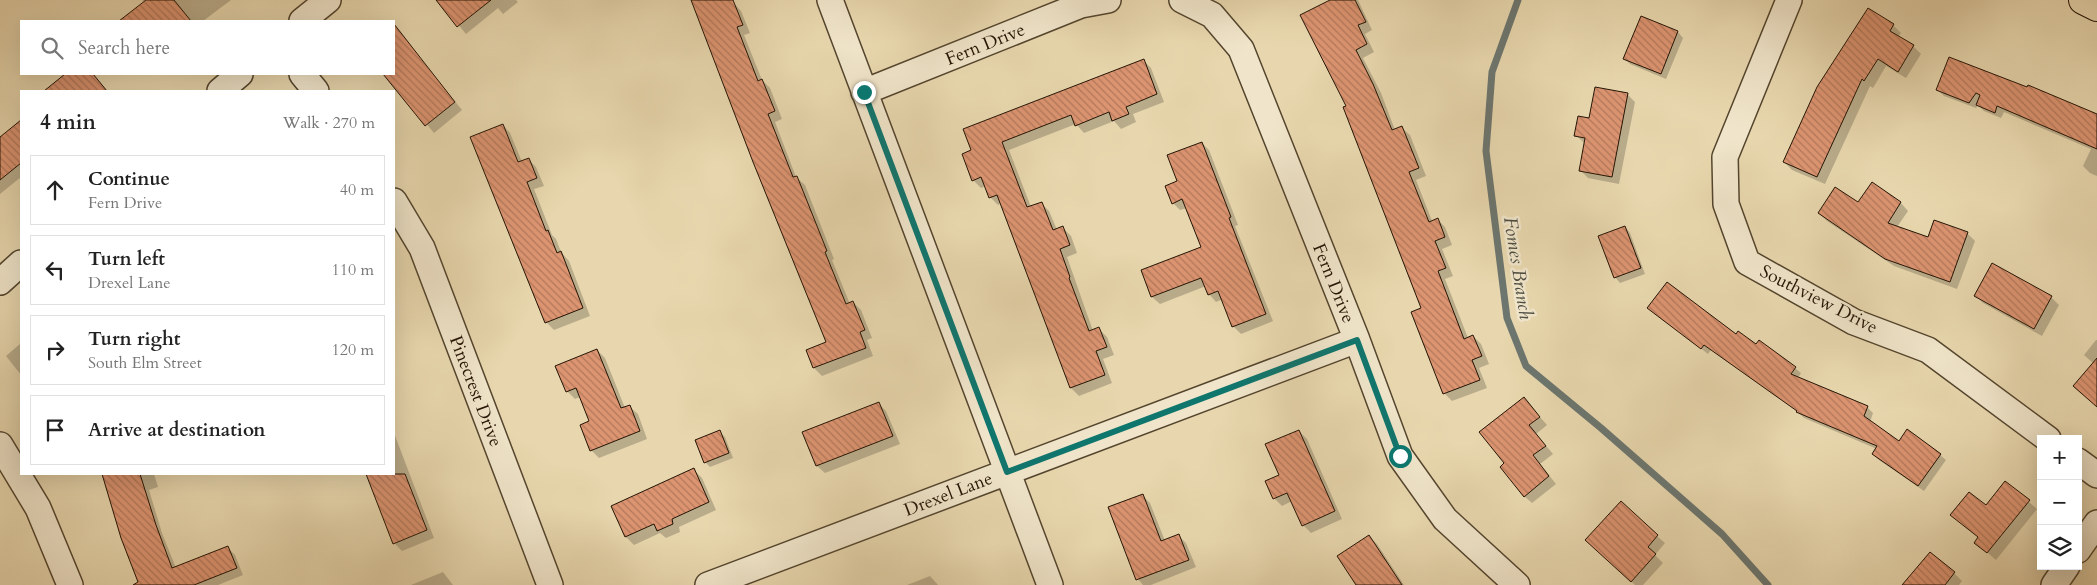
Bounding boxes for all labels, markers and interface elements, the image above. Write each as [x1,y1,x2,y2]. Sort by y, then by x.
street label: Fern Drive [942,17,1029,72]
search box [20,20,395,75]
icon: search [38,34,66,62]
text: Search here [78,35,170,61]
route end [853,81,876,104]
text: 4 min [40,108,96,137]
text: Walk · 270 m [283,112,375,134]
text: Continue [88,166,170,192]
icon: ahead [41,176,69,204]
text: 40 m [340,179,374,201]
text: Fern Drive [88,192,162,214]
water label: Fomes Branch [1497,215,1539,321]
street label: Fern Drive [1306,240,1361,327]
text: Turn left [88,246,165,272]
icon: left [41,256,69,284]
text: 110 m [332,259,374,281]
street label: Southview Drive [1755,259,1882,340]
text: Drexel Lane [88,272,171,294]
text: Turn right [88,326,180,352]
street label: Pinecrest Drive [443,332,508,450]
icon: right [41,336,69,364]
text: 120 m [332,339,374,361]
text: South Elm Street [88,352,202,374]
icon: arrive [41,416,69,444]
text: Arrive at destination [88,417,265,443]
map controls [2037,435,2082,570]
button: + [2037,435,2082,480]
route start [1389,445,1412,468]
street label: Drexel Lane [900,466,996,523]
button: − [2037,480,2082,525]
button: layers [2037,525,2082,570]

